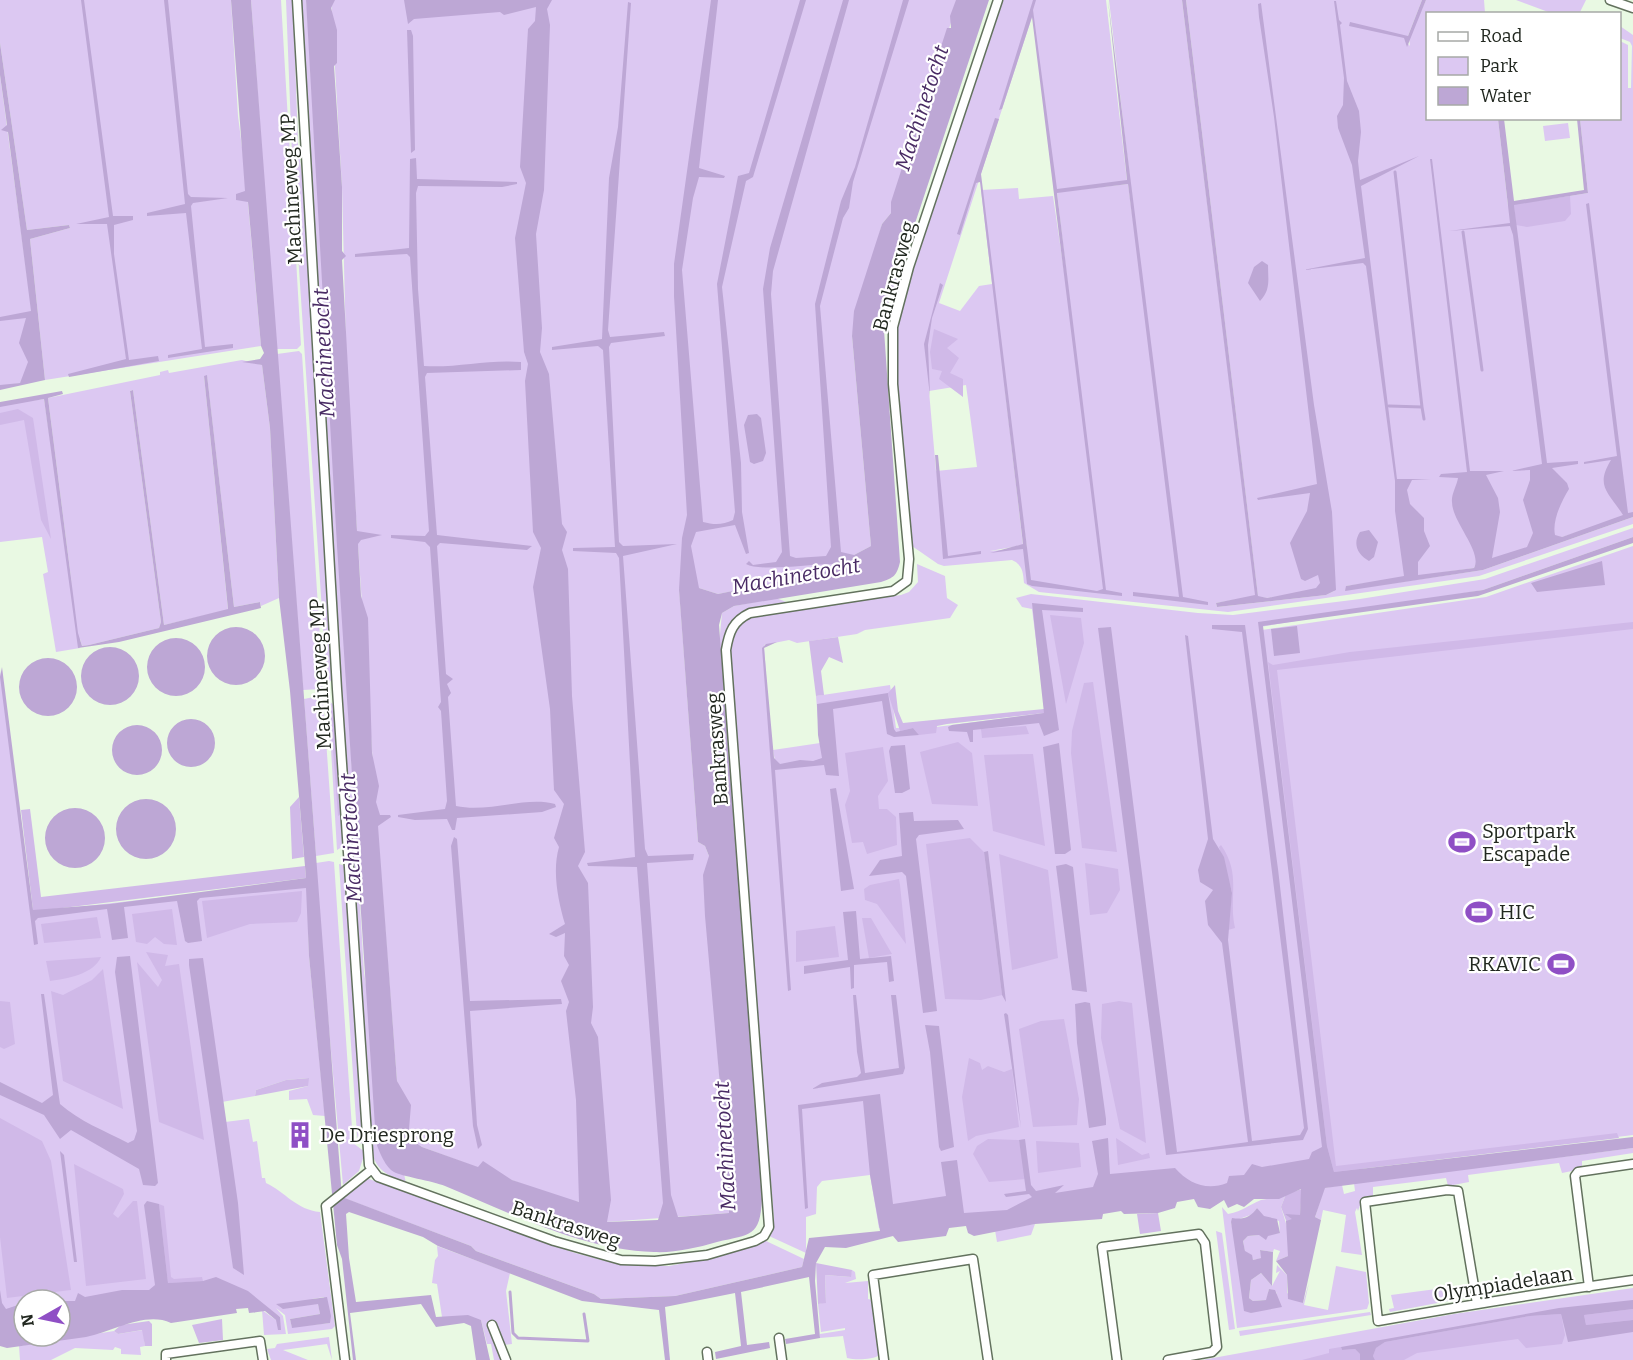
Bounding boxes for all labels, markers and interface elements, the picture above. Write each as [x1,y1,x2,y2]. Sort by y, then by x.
legend [1426,12,1621,120]
text: Road [1480,25,1523,47]
water label: Machinetocht [890,42,955,174]
text: Park [1480,55,1519,77]
text: Water [1480,85,1531,107]
street label: Machineweg MP [275,113,307,265]
street label: Bankrasweg [868,218,920,334]
water label: Machinetocht [308,287,340,419]
water label: Machinetocht [730,552,863,600]
street label: Machineweg MP [304,598,336,750]
street label: Bankrasweg [701,692,733,806]
water label: Machinetocht [335,772,367,904]
place label: Sportpark Escapade [1482,819,1576,866]
sports icon: Sportpark Escapade [1447,827,1477,857]
sports icon: HIC [1464,897,1494,927]
place label: HIC [1499,900,1535,924]
sports icon: RKAVIC [1546,949,1576,979]
place label: RKAVIC [1468,952,1541,976]
water label: Machinetocht [709,1080,741,1212]
building icon: De Driesprong [285,1120,315,1150]
place label: De Driesprong [320,1123,454,1147]
street label: Bankrasweg [508,1195,624,1253]
street label: Olympiadelaan [1431,1261,1575,1307]
north arrow [12,1288,72,1348]
text: N [17,1313,38,1328]

